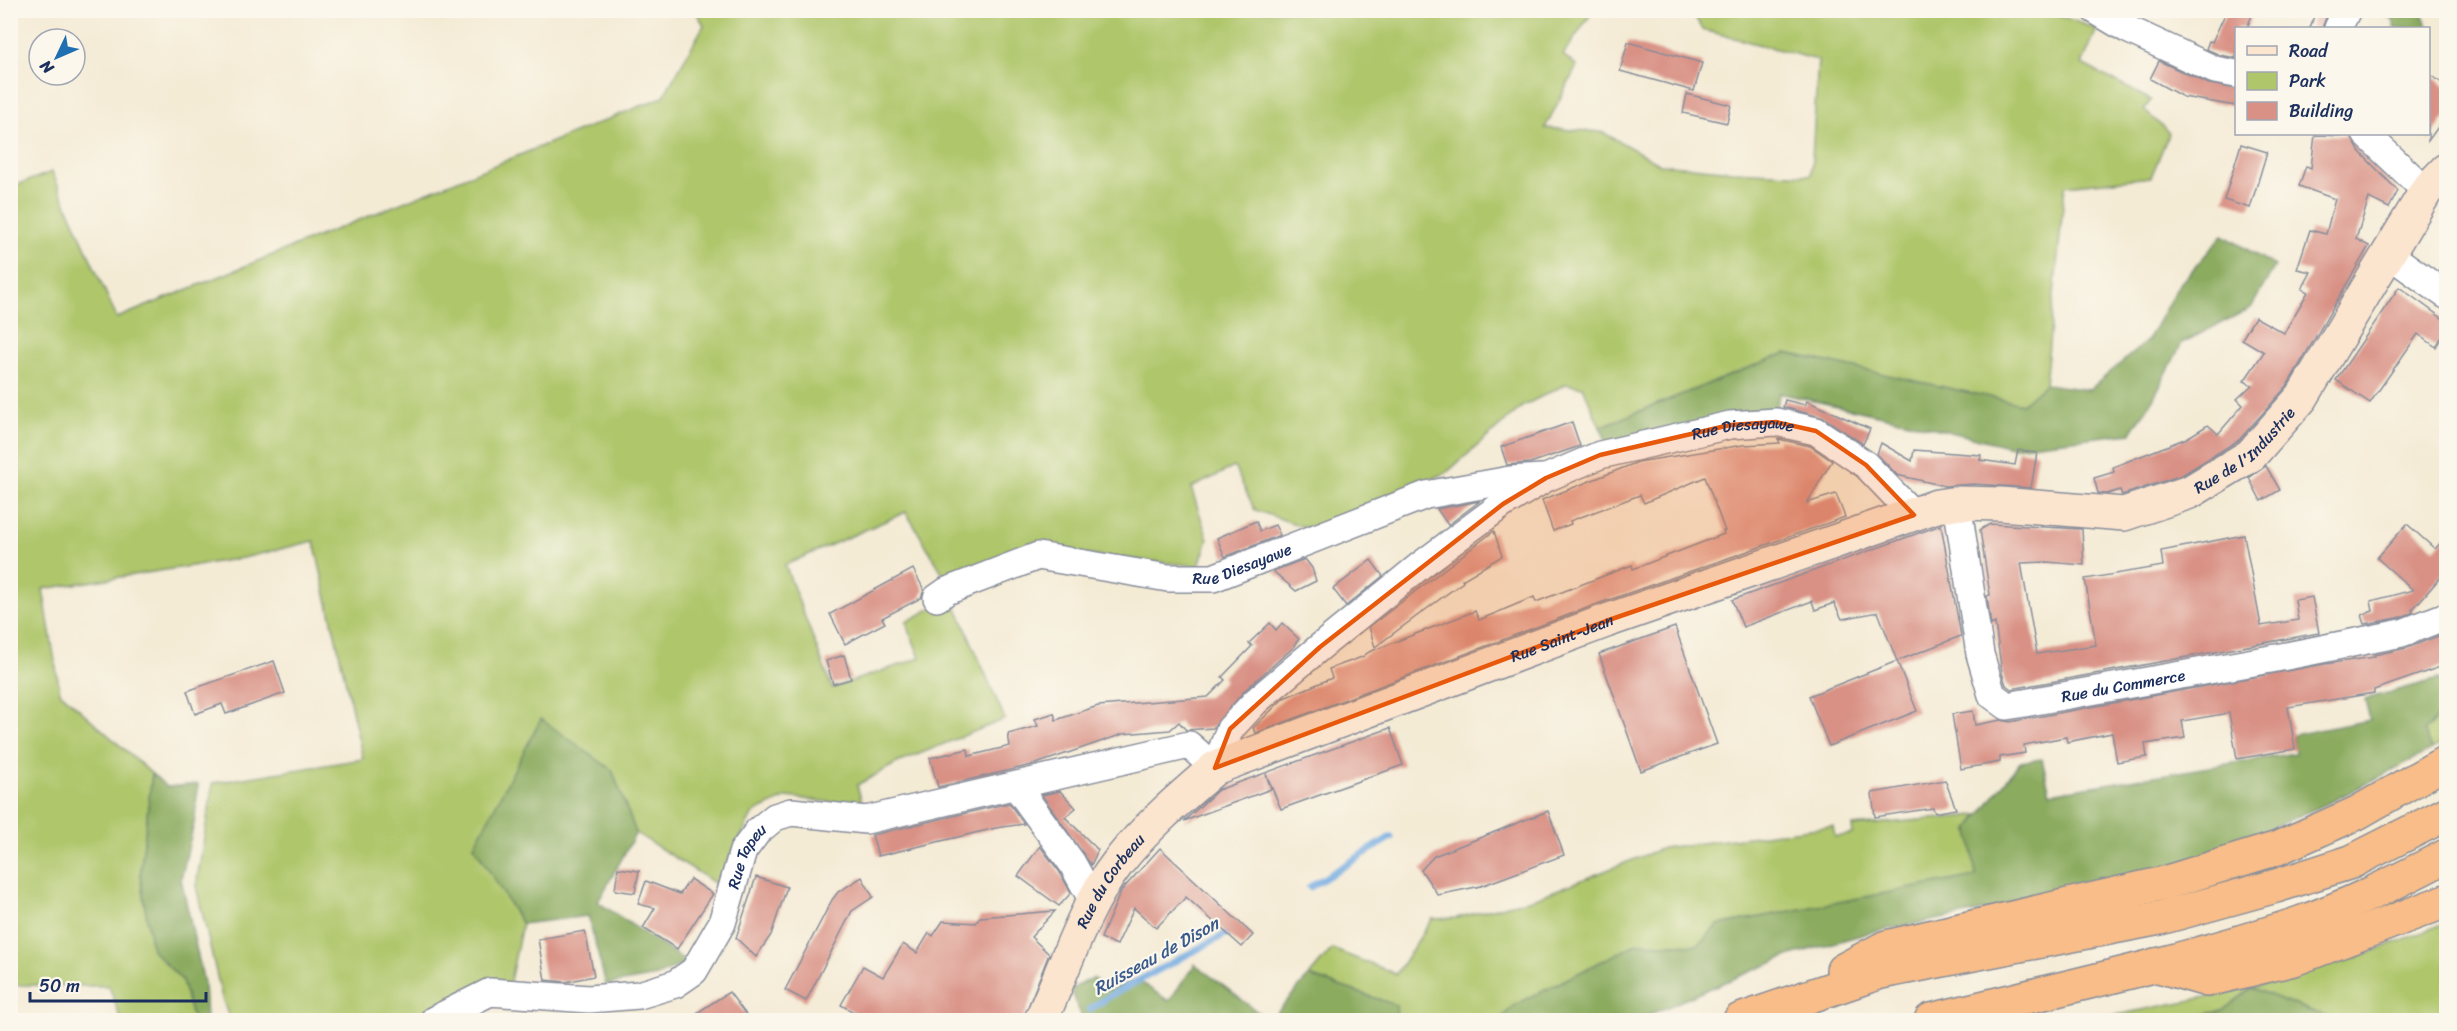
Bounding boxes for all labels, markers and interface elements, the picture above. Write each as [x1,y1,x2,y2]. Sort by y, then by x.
north arrow [27,27,87,87]
legend [2235,27,2430,135]
text: Road [2289,35,2329,67]
text: N [32,52,62,82]
text: Park [2289,65,2326,97]
text: Building [2289,95,2353,127]
street label: Rue de l'Industrie [2188,400,2303,502]
street label: Rue Diesayawe [1689,408,1797,448]
street label: Rue Diesayawe [1192,535,1296,593]
street label: Rue Saint-Jean [1506,605,1618,671]
street label: Rue du Commerce [2059,661,2188,711]
street label: Rue Tapeu [719,815,773,892]
street label: Rue du Corbeau [1068,826,1152,933]
water label: Ruisseau de Dison [1087,907,1227,1004]
scale bar [30,965,206,1003]
text: 50 m [39,970,80,1002]

